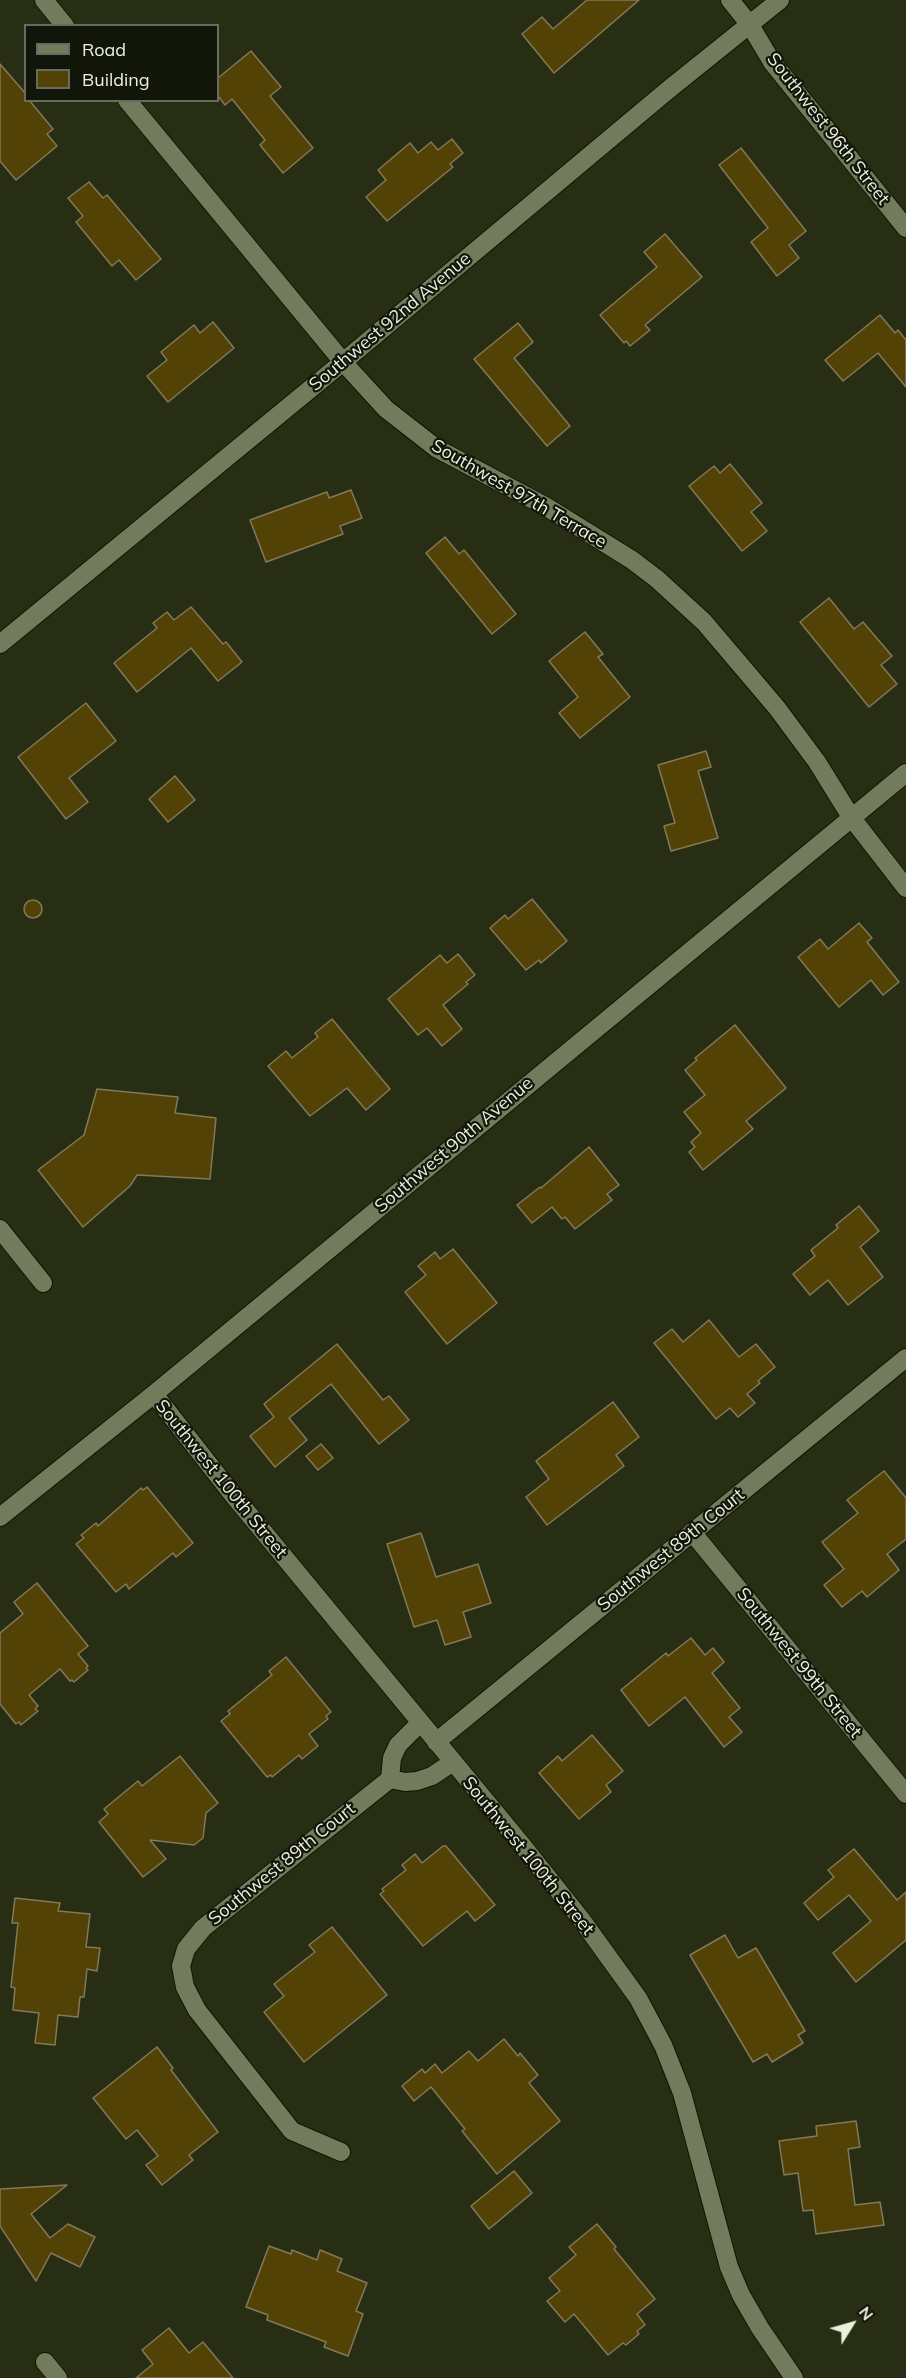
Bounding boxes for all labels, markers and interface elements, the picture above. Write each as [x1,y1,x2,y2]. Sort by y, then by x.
legend [24,24,219,102]
text: Road [82,38,126,61]
street label: Southwest 96th Street [762,49,894,209]
text: Building [82,68,150,91]
street label: Southwest 92nd Avenue [305,248,475,396]
street label: Southwest 97th Terrace [428,435,610,553]
street label: Southwest 90th Avenue [371,1073,537,1217]
street label: Southwest 100th Street [150,1395,292,1563]
street label: Southwest 89th Court [593,1484,749,1616]
street label: Southwest 99th Street [732,1584,866,1742]
street label: Southwest 100th Street [457,1772,599,1940]
street label: Southwest 89th Court [204,1798,360,1930]
north arrow [822,2294,882,2354]
text: N [855,2302,878,2324]

